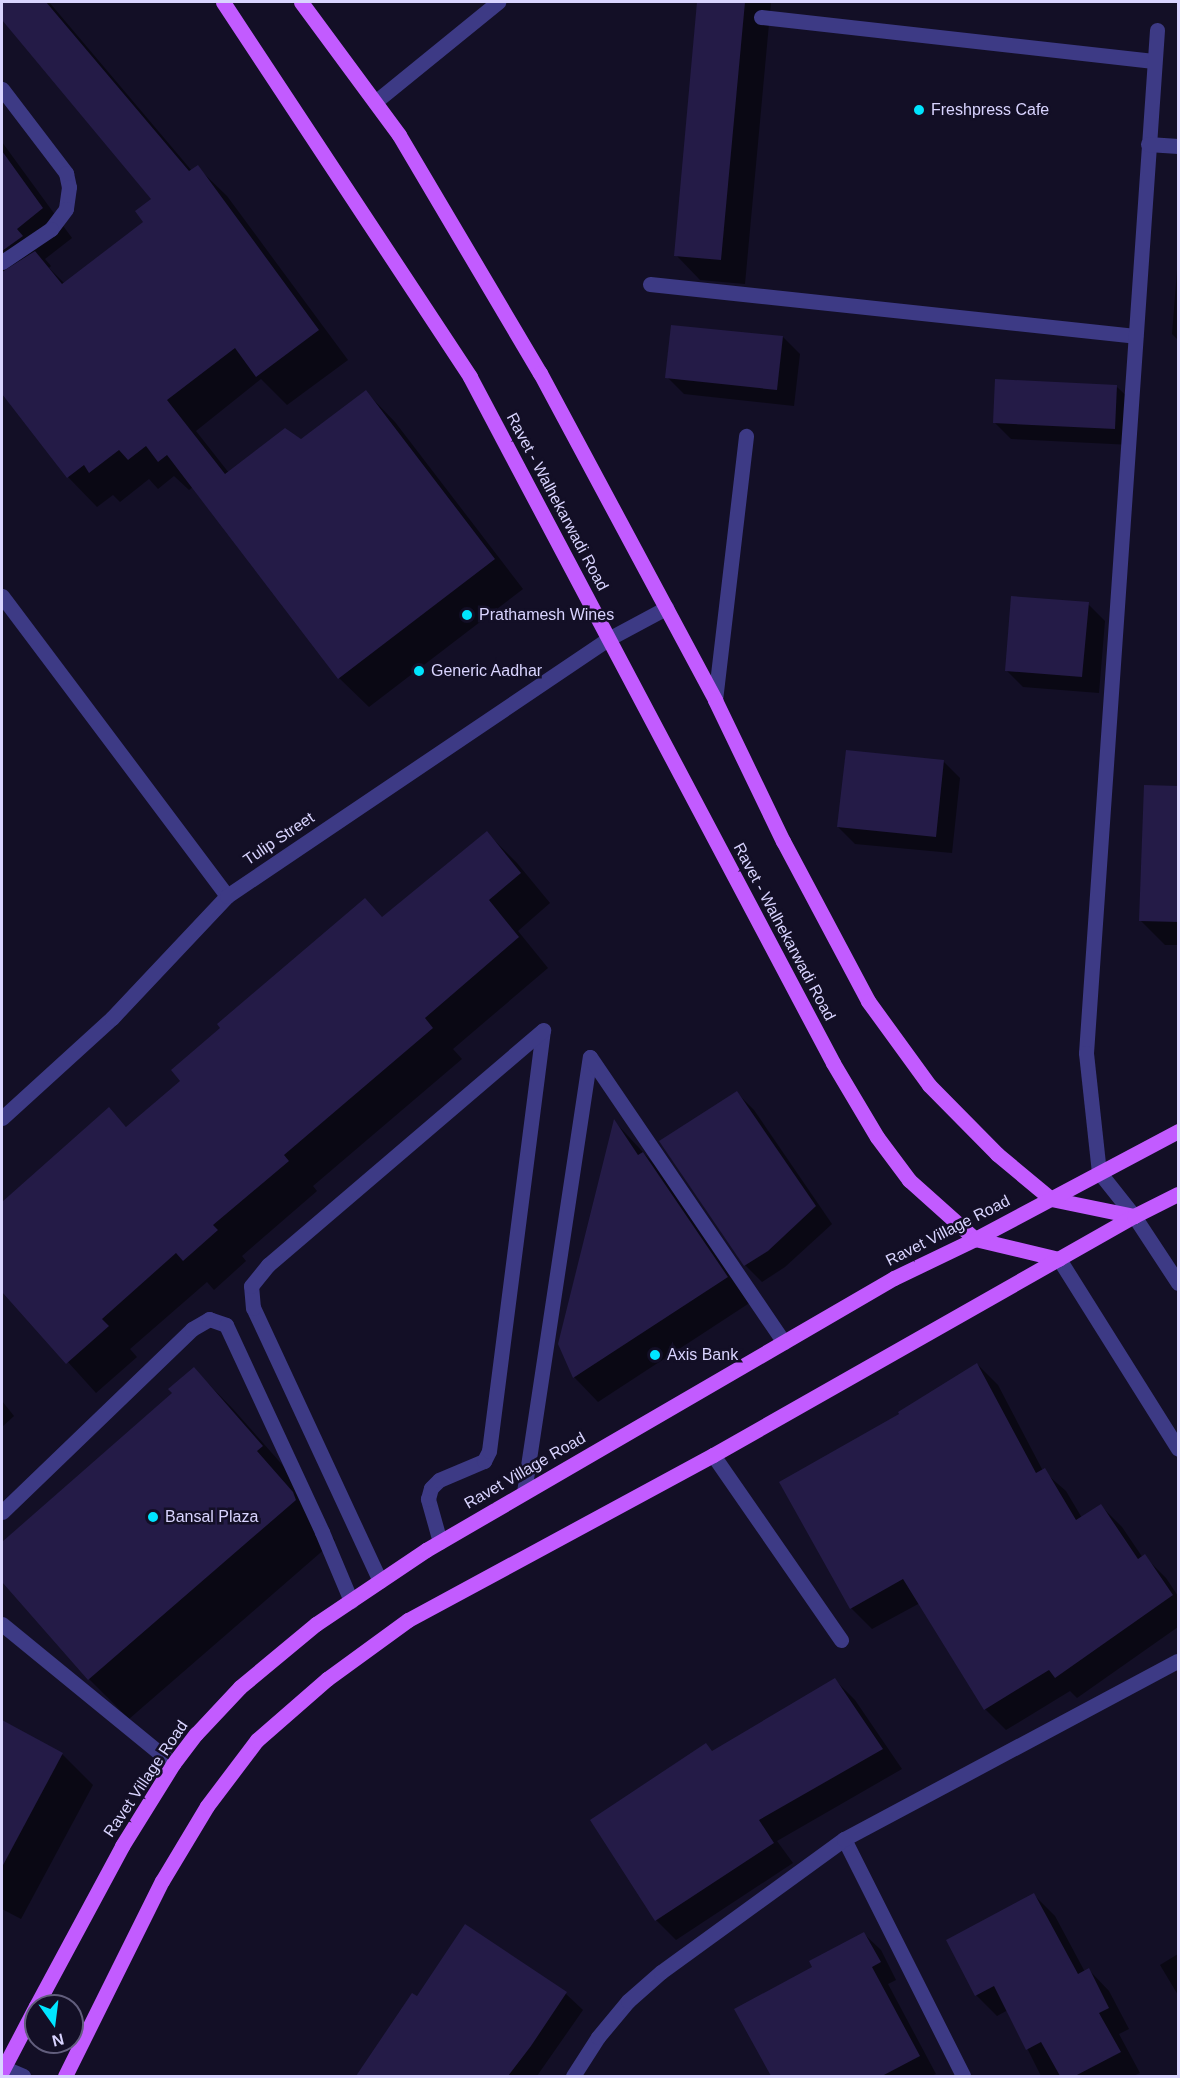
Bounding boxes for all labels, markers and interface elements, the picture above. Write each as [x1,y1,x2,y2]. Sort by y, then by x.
place label: Freshpress Cafe [931,100,1049,120]
marker: Freshpress Cafe [912,103,926,117]
street label: Ravet - Walhekarwadi Road [502,410,612,594]
place label: Prathamesh Wines [479,605,614,625]
marker: Prathamesh Wines [460,608,474,622]
place label: Generic Aadhar [431,661,543,681]
marker: Generic Aadhar [412,664,426,678]
street label: Tulip Street [240,808,318,870]
street label: Ravet - Walhekarwadi Road [729,840,839,1024]
street label: Ravet Village Road [883,1191,1013,1271]
place label: Axis Bank [667,1345,738,1365]
marker: Axis Bank [648,1348,662,1362]
street label: Ravet Village Road [461,1429,589,1513]
place label: Bansal Plaza [165,1507,258,1527]
marker: Bansal Plaza [146,1510,160,1524]
street label: Ravet Village Road [100,1717,192,1841]
north arrow [24,1994,84,2054]
text: N [50,2030,66,2050]

